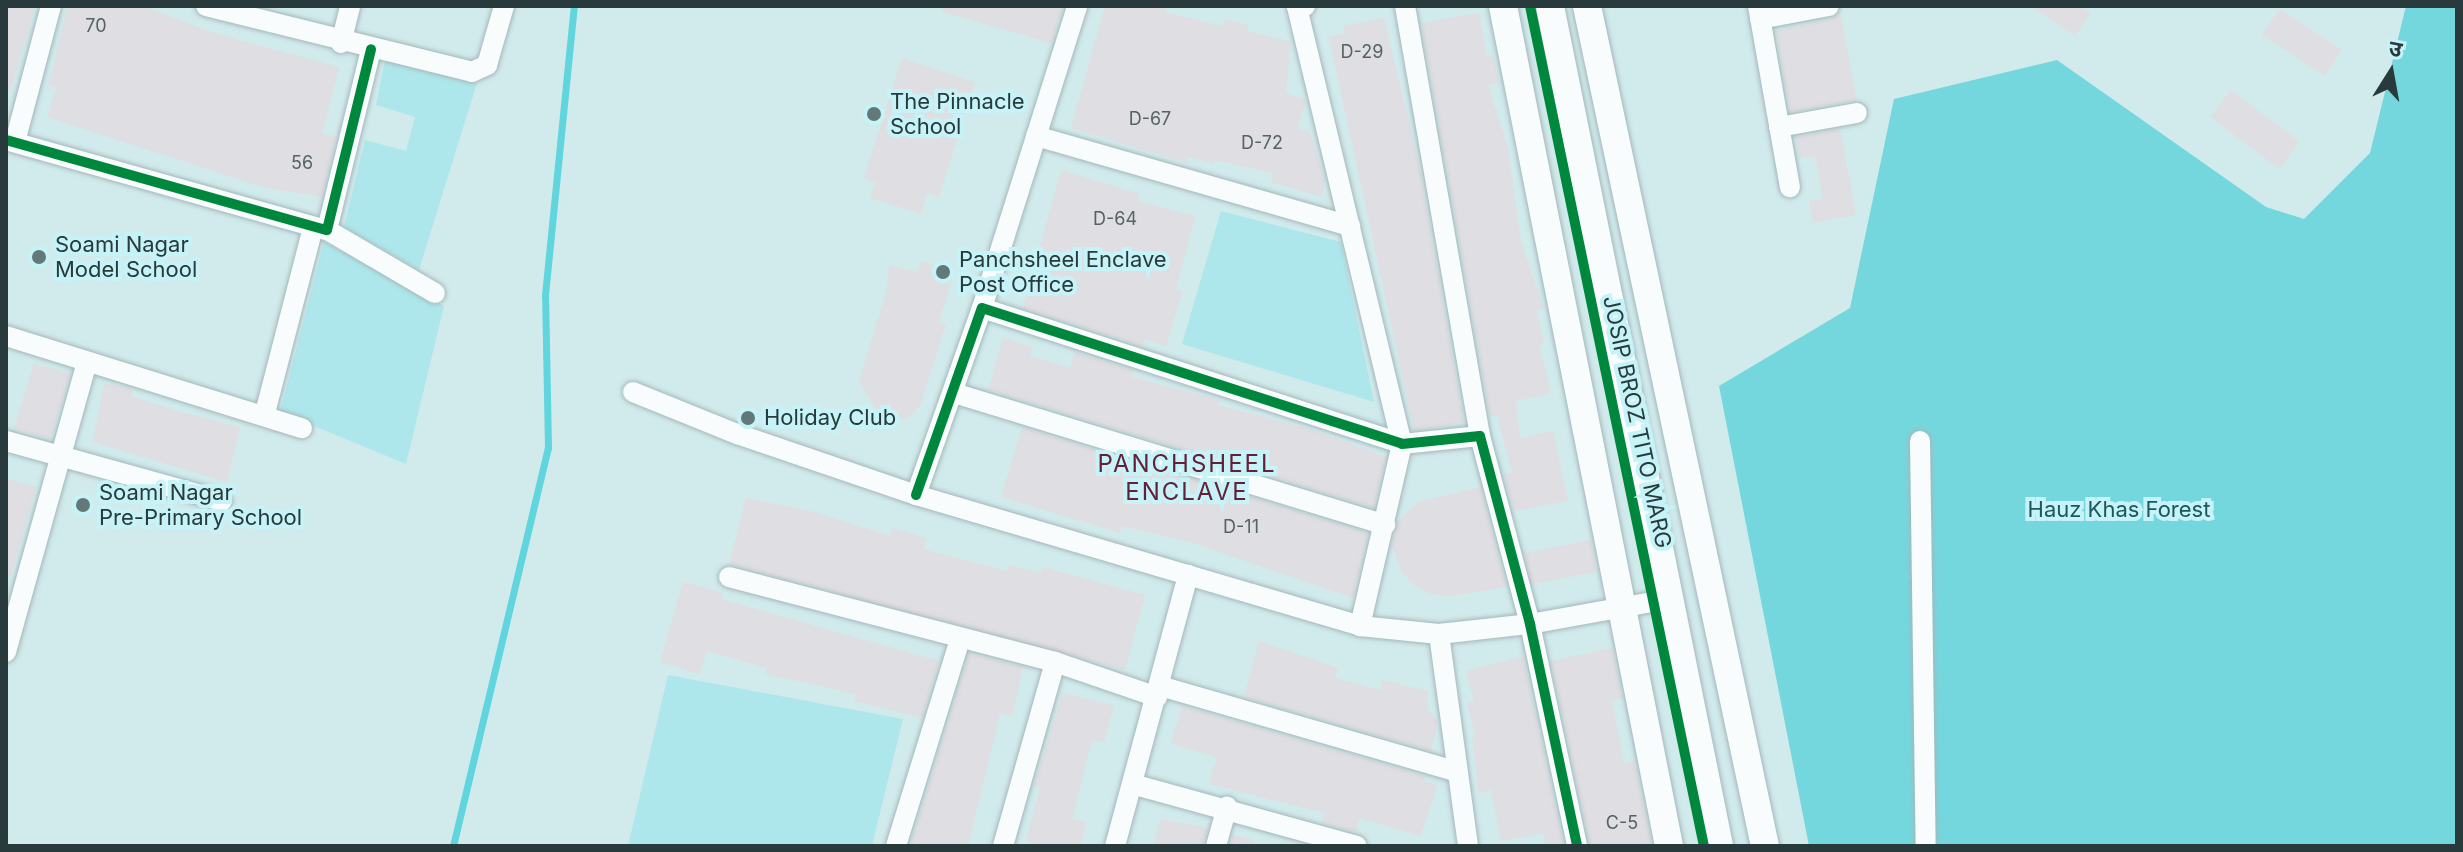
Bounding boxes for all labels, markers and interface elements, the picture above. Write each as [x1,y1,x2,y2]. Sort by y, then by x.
house number: 70 [85,15,107,37]
north arrow [2351,32,2431,112]
text: उ [2387,34,2404,62]
house number: D-29 [1341,41,1383,63]
place label: The Pinnacle School [890,88,1025,140]
marker: The Pinnacle School [865,105,883,123]
house number: D-67 [1129,108,1171,130]
house number: D-72 [1241,132,1283,154]
house number: 56 [291,152,313,174]
house number: D-64 [1093,208,1137,230]
place label: Soami Nagar Model School [55,231,197,282]
place label: Panchsheel Enclave Post Office [959,246,1167,298]
marker: Soami Nagar Model School [30,248,48,266]
marker: Panchsheel Enclave Post Office [934,263,952,281]
street label: JOSIP BROZ TITO MARG [1597,293,1677,551]
place label: Holiday Club [764,405,896,431]
marker: Holiday Club [739,409,757,427]
district label: PANCHSHEEL ENCLAVE [1097,450,1277,506]
place label: Soami Nagar Pre-Primary School [99,479,302,530]
marker: Soami Nagar Pre-Primary School [74,496,92,514]
park label: Hauz Khas Forest [2028,497,2210,523]
house number: D-11 [1223,516,1259,538]
house number: C-5 [1606,812,1638,834]

